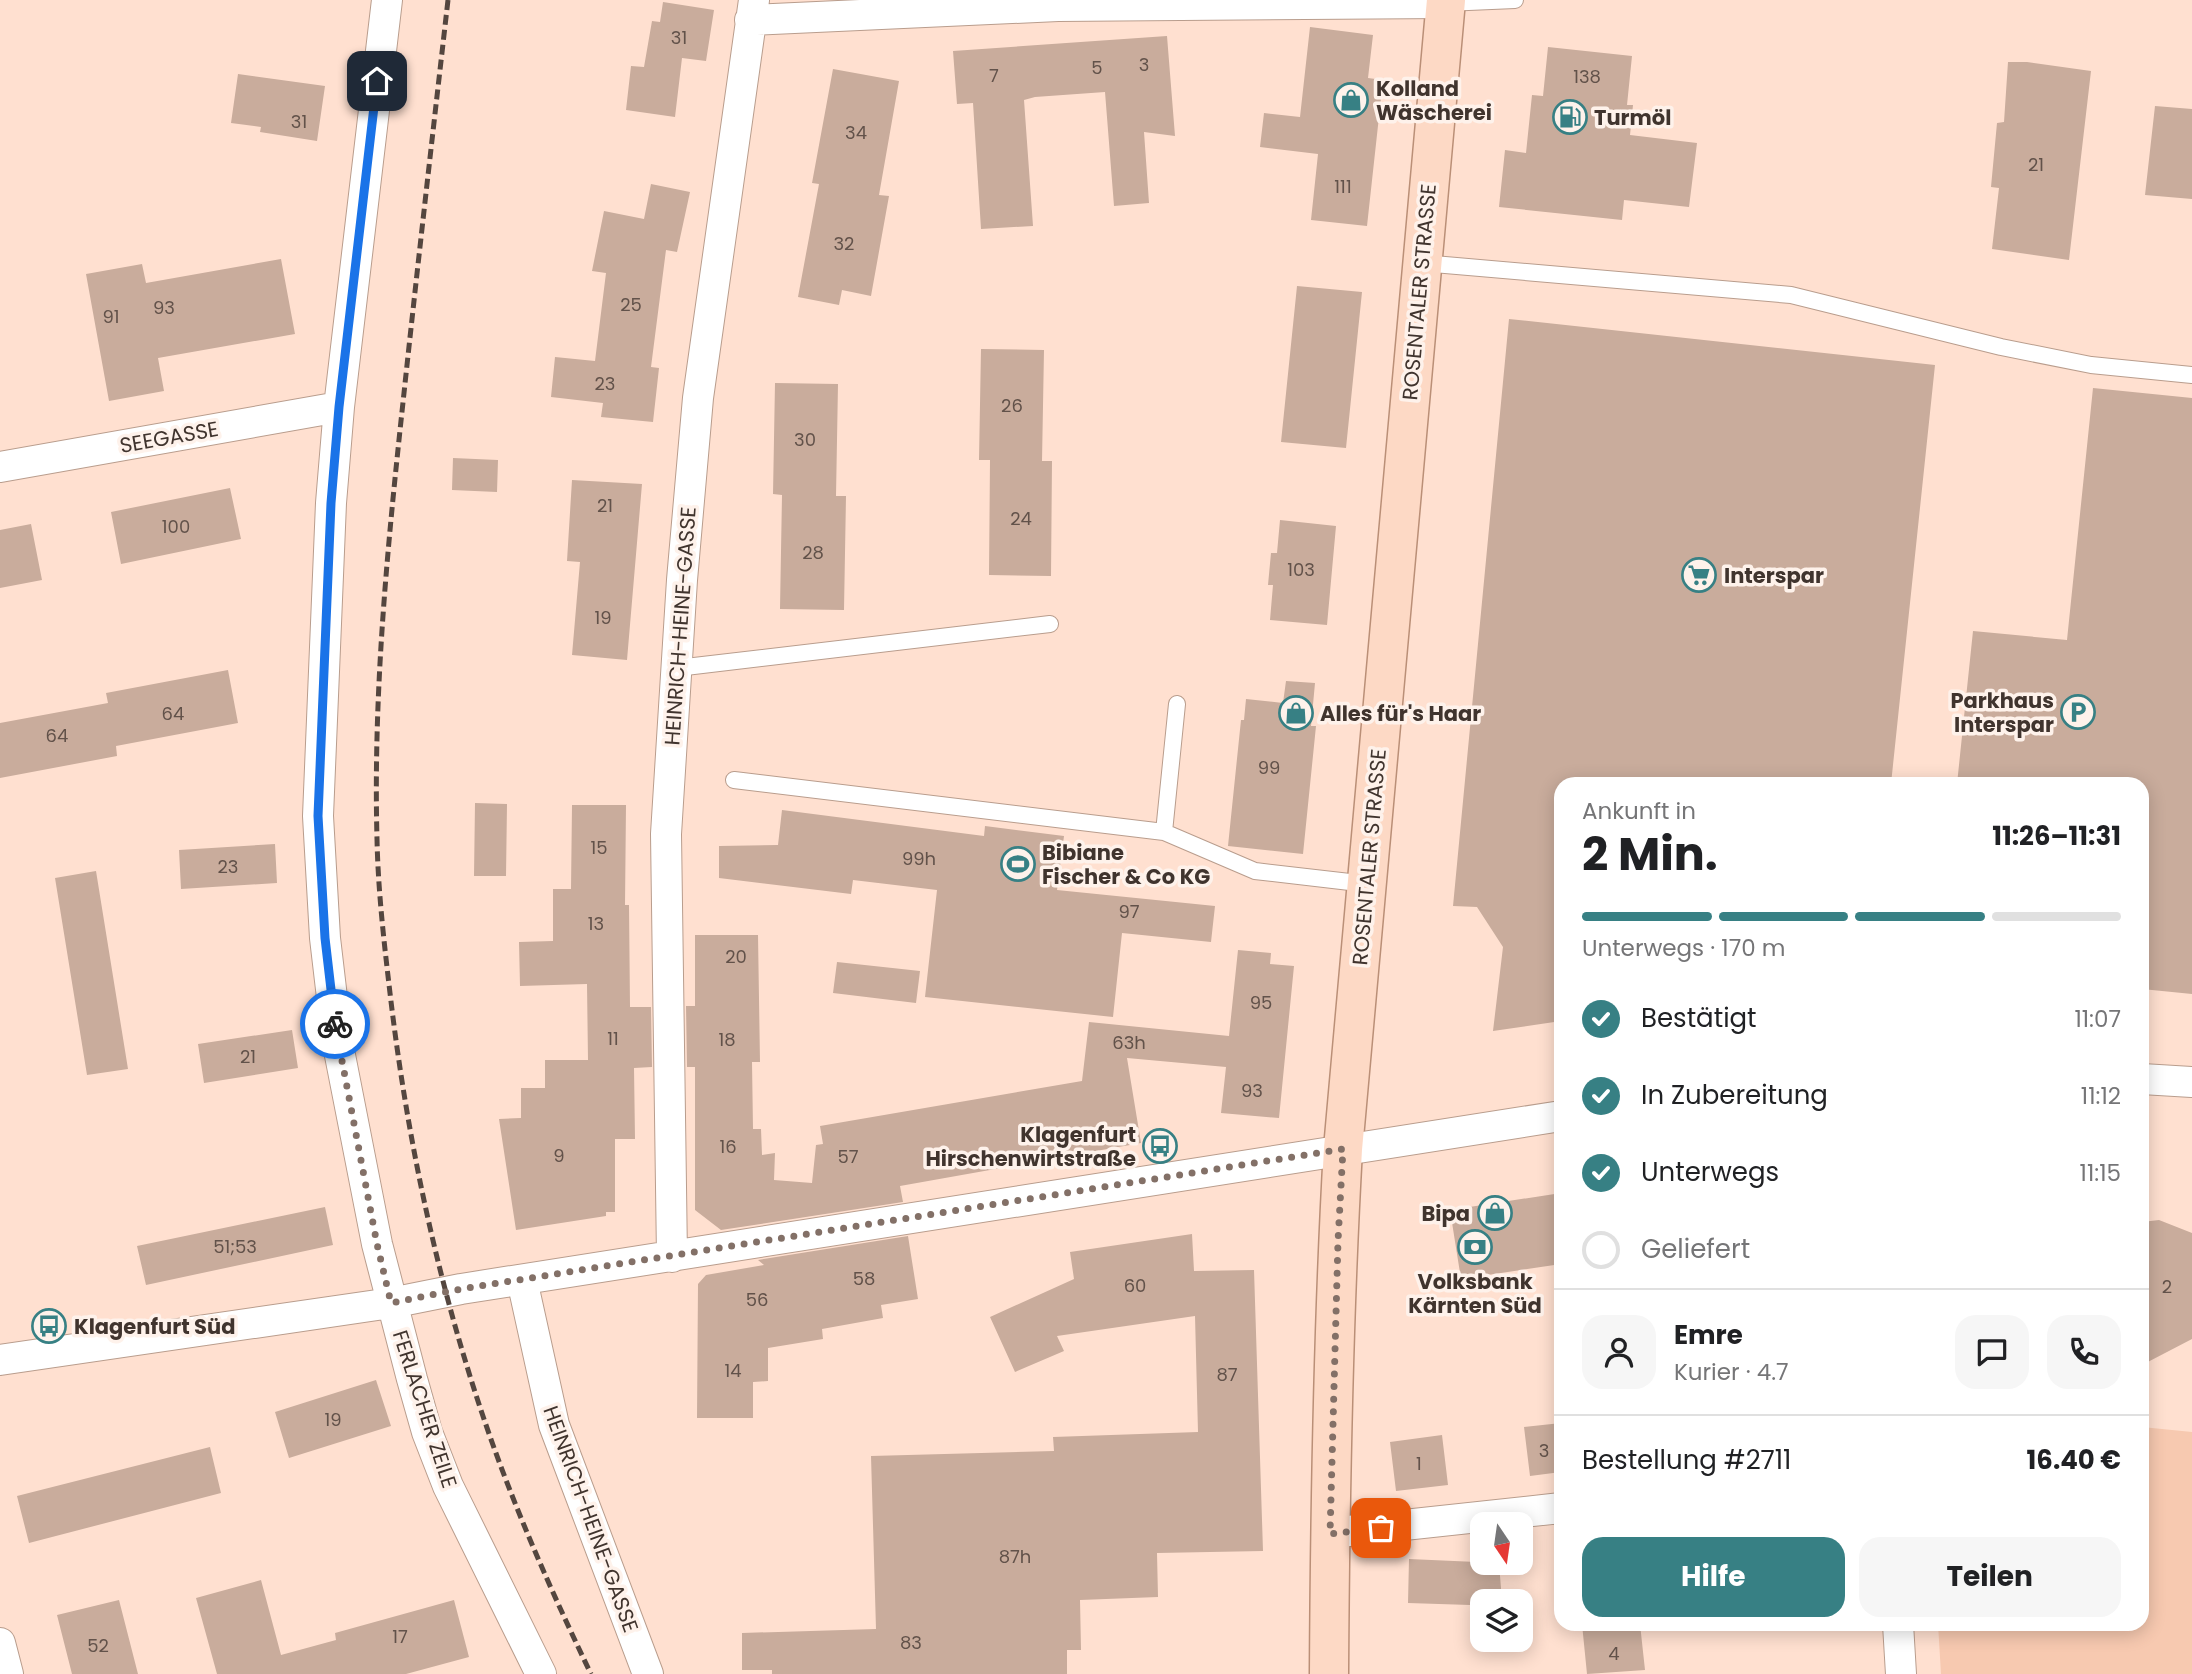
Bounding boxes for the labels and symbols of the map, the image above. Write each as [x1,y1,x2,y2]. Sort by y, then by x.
house number: 31 [671,25,687,50]
pin [347,51,407,111]
house number: 3 [1139,52,1149,77]
house number: 5 [1091,55,1103,80]
house number: 7 [989,63,999,88]
house number: 138 [1573,64,1601,89]
place label: Kolland Wäscherei [1376,74,1492,127]
shop icon: Kolland Wäscherei [1332,81,1370,119]
fuel station icon: Turmöl [1551,98,1589,136]
place label: Turmöl [1594,103,1671,132]
house number: 31 [291,109,307,134]
house number: 34 [845,120,867,145]
house number: 21 [2028,152,2044,177]
house number: 111 [1334,174,1352,199]
street label: ROSENTALER STRASSE [1395,183,1443,401]
house number: 32 [834,231,854,256]
house number: 25 [620,292,642,317]
house number: 93 [153,295,175,320]
house number: 91 [102,304,120,329]
house number: 23 [595,371,615,396]
house number: 26 [1001,393,1023,418]
street label: SEEGASSE [117,414,221,460]
house number: 30 [794,427,816,452]
house number: 21 [597,493,613,518]
street label: HEINRICH-HEINE-GASSE [657,506,703,746]
house number: 24 [1010,506,1032,531]
house number: 100 [162,514,190,539]
house number: 28 [802,540,824,565]
supermarket icon: Interspar [1680,556,1718,594]
house number: 103 [1287,557,1315,582]
place label: Interspar [1724,561,1824,590]
house number: 19 [594,605,612,630]
place label: Parkhaus Interspar [1950,686,2054,739]
parking icon: Parkhaus Interspar [2059,693,2097,731]
shop icon: Alles für's Haar [1277,694,1315,732]
place label: Alles für's Haar [1320,699,1481,728]
house number: 64 [162,701,184,726]
house number: 64 [46,723,68,748]
street label: ROSENTALER STRASSE [1345,748,1393,966]
house number: 99 [1258,755,1280,780]
house number: 15 [590,835,608,860]
place label: Bibiane Fischer & Co KG [1042,838,1210,891]
sports icon: Bibiane Fischer & Co KG [999,845,1037,883]
house number: 99h [902,846,936,871]
house number: 23 [218,854,238,879]
house number: 97 [1118,899,1140,924]
house number: 13 [588,911,604,936]
house number: 20 [725,944,747,969]
courier [300,989,370,1059]
house number: 95 [1250,990,1272,1015]
house number: 11 [607,1026,619,1051]
house number: 18 [718,1027,736,1052]
house number: 63h [1112,1030,1146,1055]
house number: 21 [240,1044,256,1069]
house number: 93 [1241,1078,1263,1103]
place label: Klagenfurt Hirschenwirtstraße [926,1120,1136,1173]
bus stop icon: Klagenfurt Hirschenwirtstraße [1141,1127,1179,1165]
house number: 16 [719,1134,737,1159]
house number: 9 [553,1143,565,1168]
house number: 57 [837,1144,859,1169]
shop icon: Bipa [1476,1194,1514,1232]
place label: Bipa [1421,1199,1470,1228]
bank icon: Volksbank Kärnten Süd [1456,1228,1494,1266]
house number: 51;53 [213,1234,257,1259]
house number: 58 [853,1266,875,1291]
place label: Volksbank Kärnten Süd [1408,1267,1542,1320]
house number: 60 [1124,1273,1146,1298]
house number: 2 [2162,1274,2172,1299]
house number: 56 [746,1287,768,1312]
bus stop icon: Klagenfurt Süd [30,1307,68,1345]
place label: Klagenfurt Süd [74,1312,235,1341]
street label: FERLACHER ZEILE [386,1326,464,1492]
house number: 14 [724,1358,742,1383]
house number: 87 [1216,1362,1238,1387]
street label: HEINRICH-HEINE-GASSE [537,1402,645,1636]
house number: 19 [324,1407,342,1432]
house number: 3 [1539,1438,1549,1463]
house number: 1 [1416,1451,1422,1476]
pin [1351,1498,1411,1558]
north arrow [1470,1512,1533,1575]
house number: 87h [999,1544,1031,1569]
house number: 17 [392,1624,408,1649]
house number: 83 [900,1630,922,1655]
house number: 52 [87,1633,109,1658]
house number: 4 [1608,1641,1620,1666]

